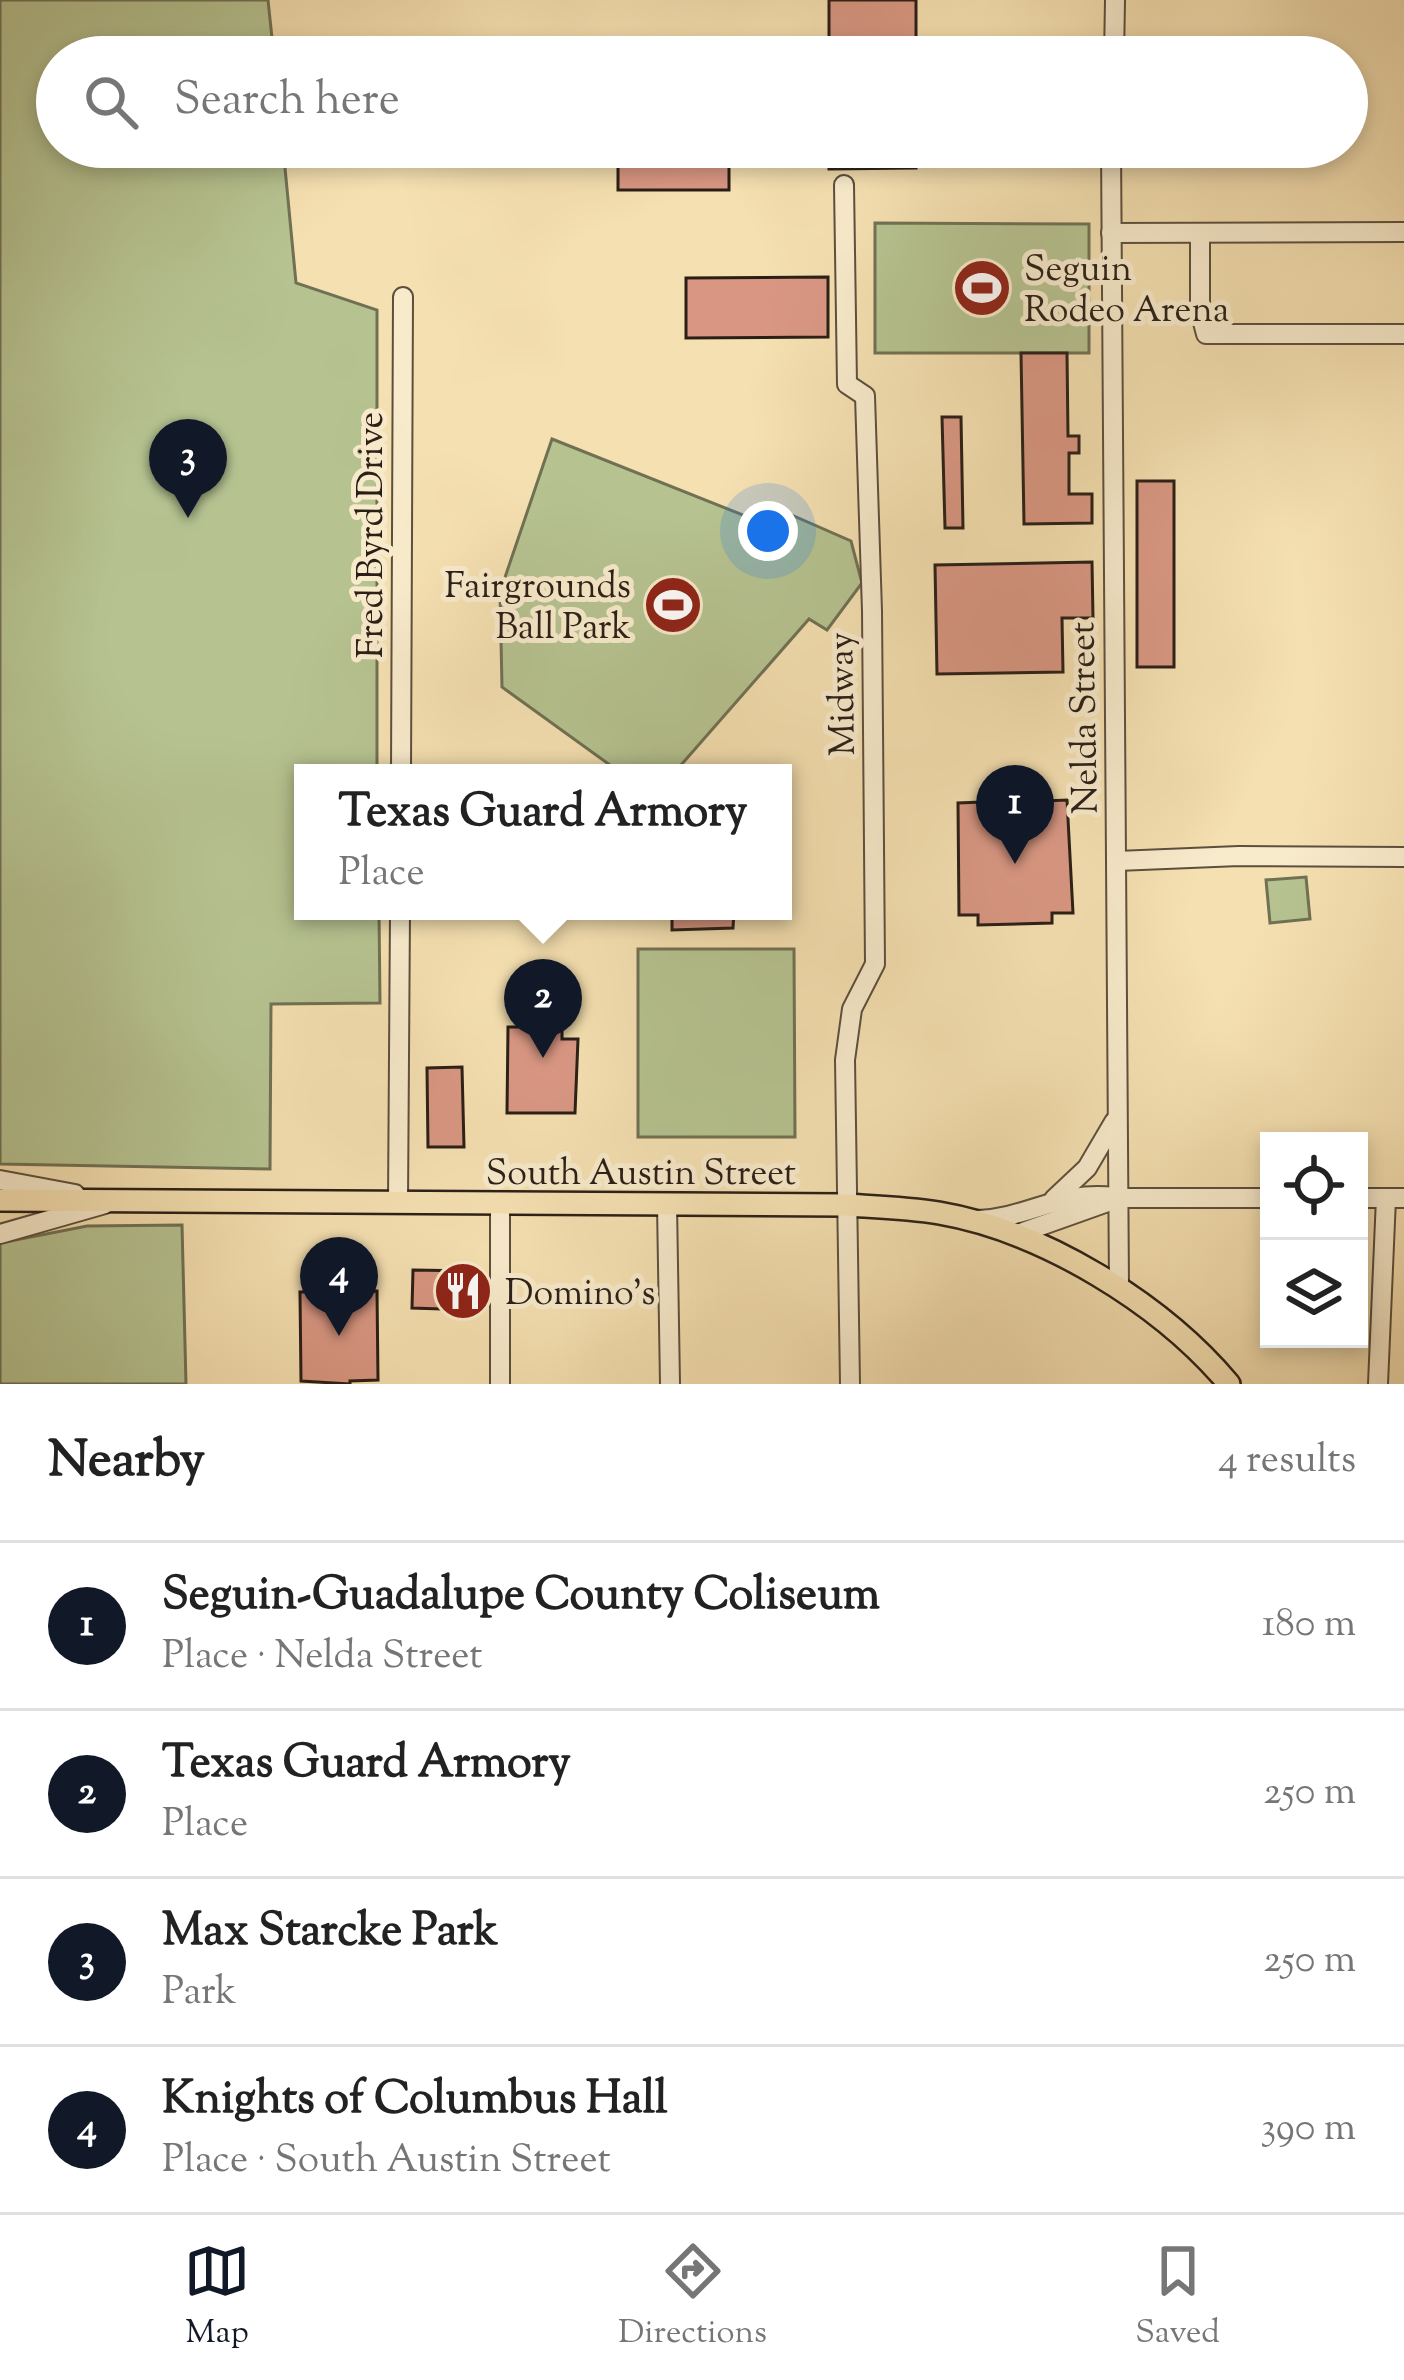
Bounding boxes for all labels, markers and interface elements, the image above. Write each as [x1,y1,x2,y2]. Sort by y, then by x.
search box [36,36,1368,168]
icon: search [78,69,144,135]
text: Search here [174,70,400,135]
place label: Seguin Rodeo Arena [1024,245,1229,338]
sports icon: Seguin Rodeo Arena [951,257,1013,319]
street label: Fred Byrd Drive [347,412,399,658]
pin: 3 [149,419,227,518]
your location [738,501,798,561]
place label: Fairgrounds Ball Park [445,562,631,655]
sports icon: Fairgrounds Ball Park [642,574,704,636]
street label: Nelda Street [1058,621,1114,814]
street label: Midway [817,631,871,756]
popup [294,764,792,920]
pin: 1 [976,765,1054,864]
text: Texas Guard Armory [339,782,747,847]
text: Place [339,847,425,903]
pin: 2 [504,959,582,1058]
map controls [1260,1132,1368,1348]
button: locate [1260,1132,1368,1240]
street label: South Austin Street [486,1149,796,1201]
pin: 4 [300,1237,378,1336]
button: layers [1260,1240,1368,1348]
restaurant icon: Domino's [432,1260,494,1322]
place label: Domino's [505,1269,655,1321]
text: Nearby [48,1426,205,1499]
text: 4 results [1218,1434,1356,1490]
text: Seguin-Guadalupe County Coliseum [162,1565,880,1630]
text: 1 [80,1598,94,1654]
text: 180 m [1262,1598,1356,1654]
text: Place · Nelda Street [162,1630,483,1686]
text: Texas Guard Armory [162,1733,571,1798]
text: 2 [78,1766,96,1822]
text: 250 m [1263,1766,1356,1822]
text: Place [162,1798,248,1854]
text: Max Starcke Park [162,1901,498,1966]
text: 3 [79,1934,95,1990]
text: 250 m [1263,1934,1356,1990]
text: Park [162,1966,237,2022]
text: Knights of Columbus Hall [162,2069,668,2134]
text: 4 [77,2102,97,2158]
text: 390 m [1260,2102,1356,2158]
text: Place · South Austin Street [162,2134,611,2190]
tab: Map [184,2238,250,2358]
tab: Directions [618,2238,767,2358]
tab: Saved [1135,2238,1220,2358]

